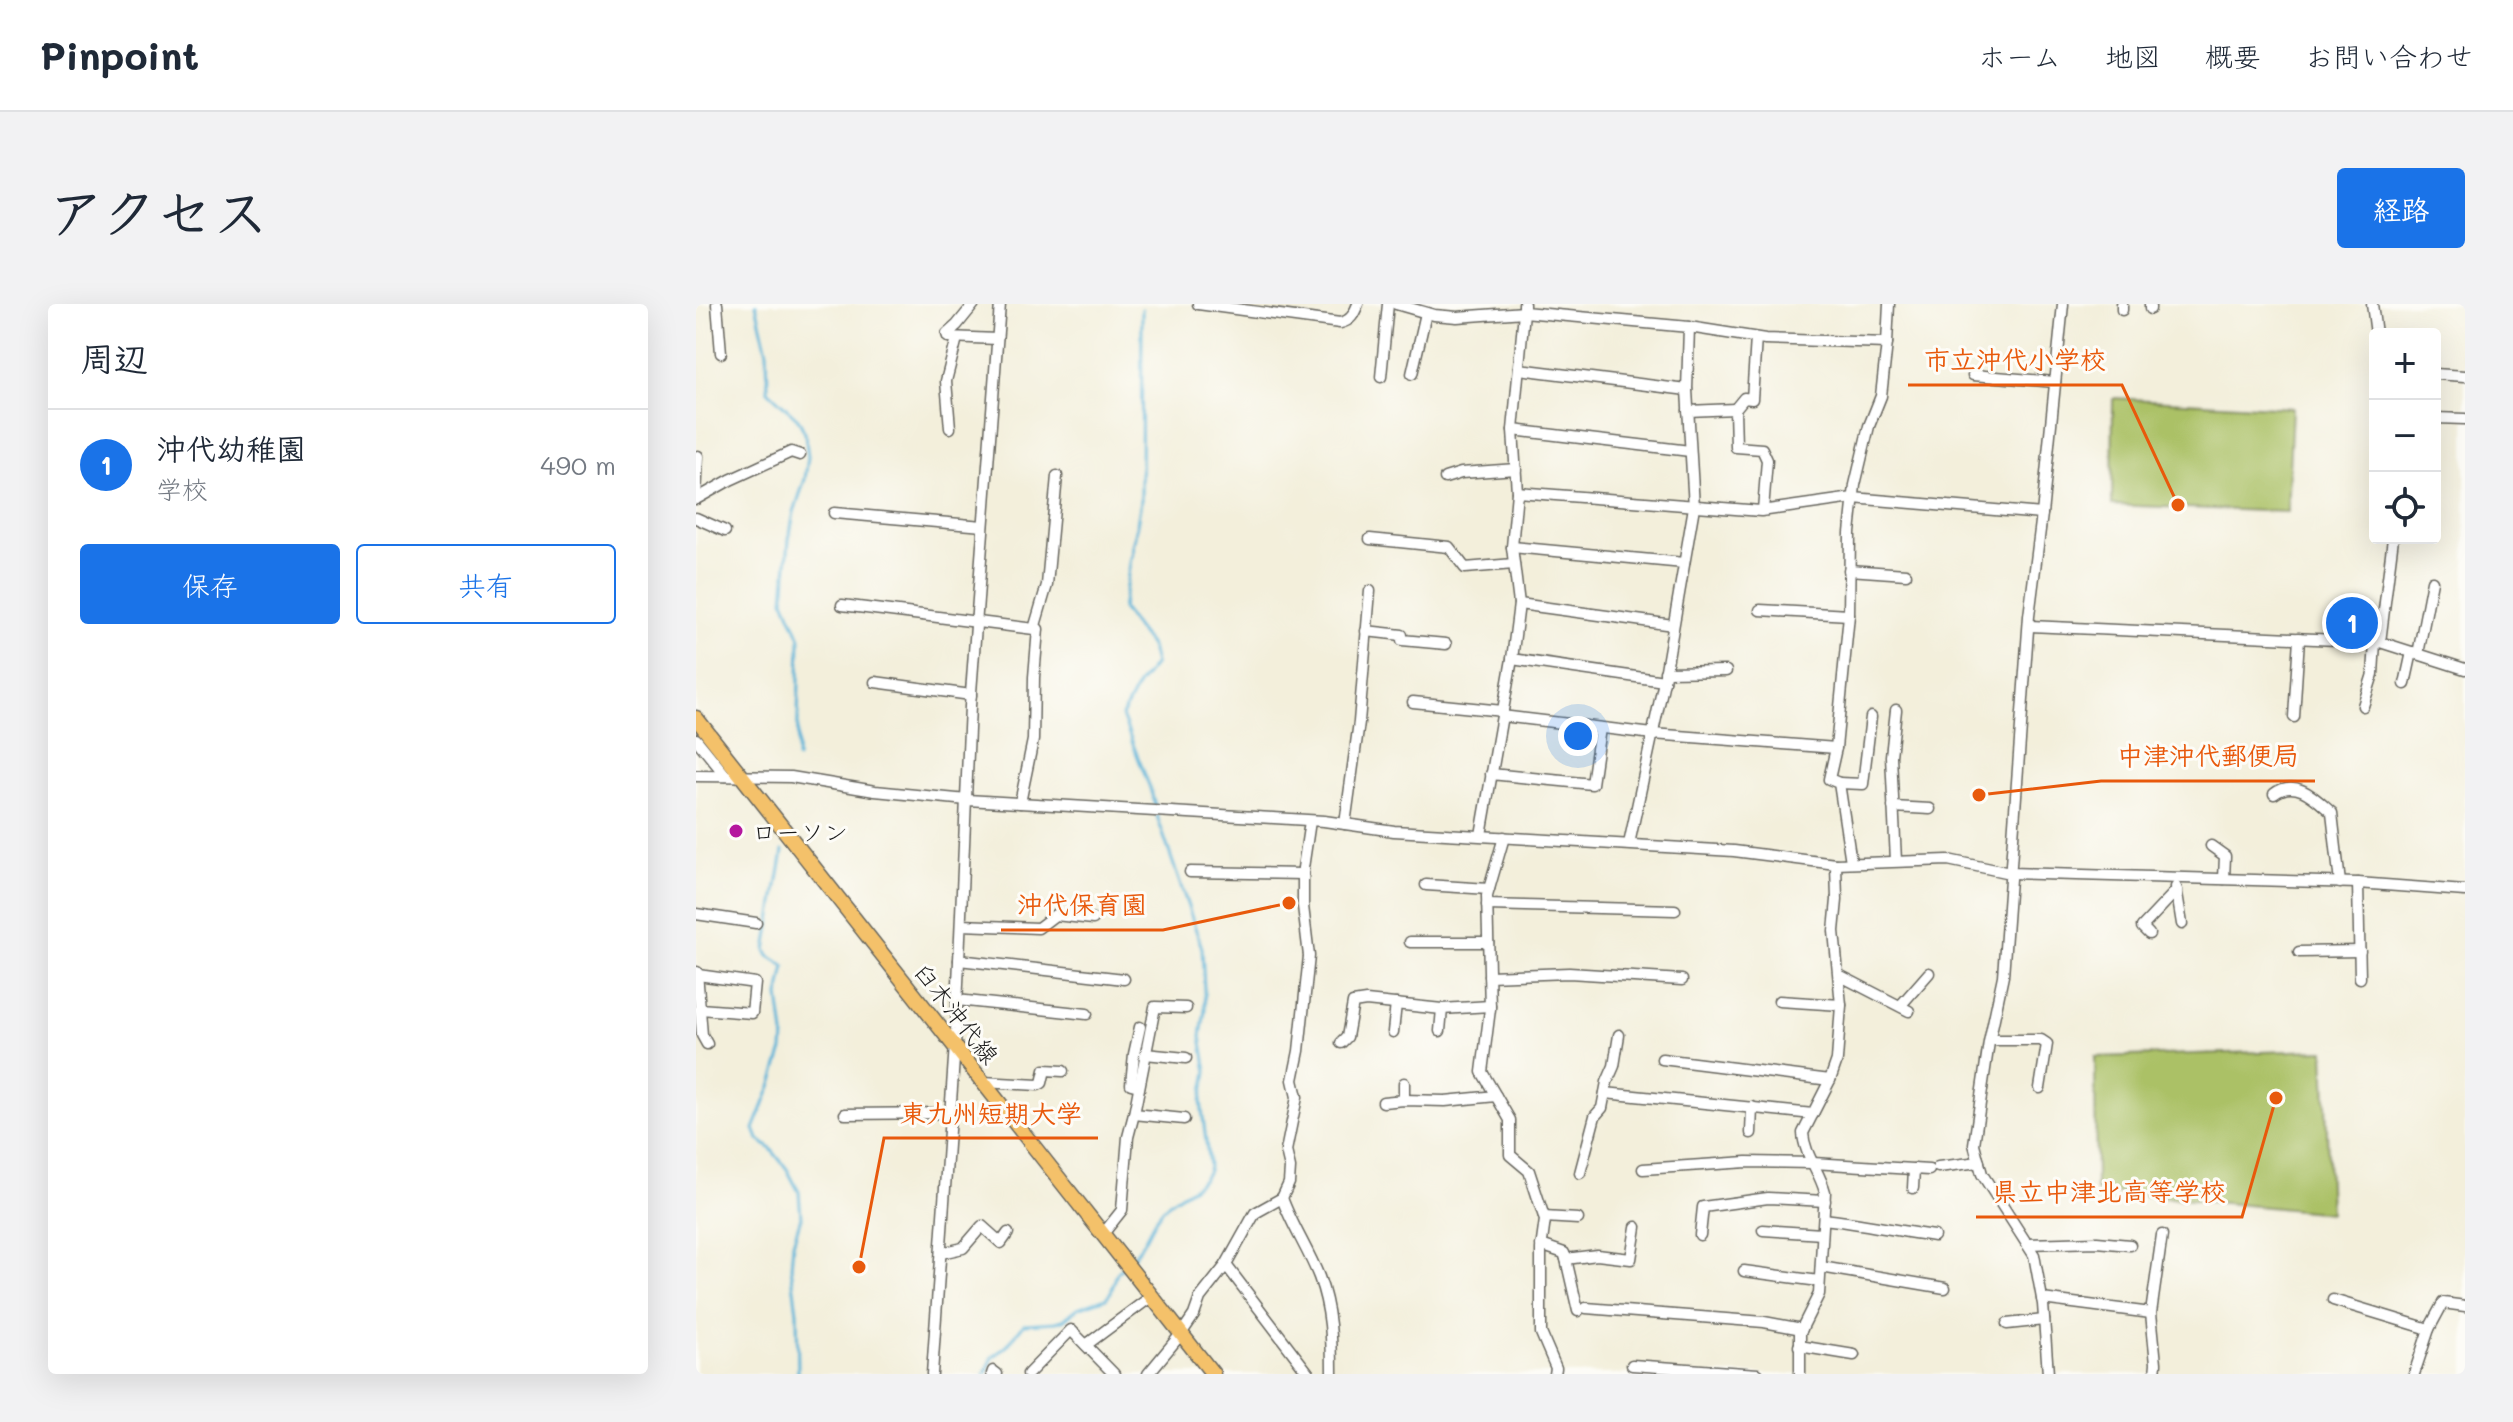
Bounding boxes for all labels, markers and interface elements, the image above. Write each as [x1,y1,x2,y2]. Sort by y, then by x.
text: Pinpoint [40,30,199,80]
text: ホーム [1978,38,2061,74]
text: 地図 [2105,38,2161,74]
text: 概要 [2205,38,2261,74]
text: お問い合わせ [2305,38,2473,74]
button: 経路 [2337,168,2465,248]
text: アクセス [48,174,269,247]
map controls [2369,328,2441,544]
button: + [2369,328,2441,400]
text: 周辺 [80,335,148,380]
callout: 市立沖代小学校 [1908,335,2122,385]
text: 市立沖代小学校 [1924,342,2106,376]
button: − [2369,400,2441,472]
text: 沖代幼稚園 [156,428,306,468]
text: 1 [100,448,112,482]
text: 490 m [540,448,616,482]
text: 学校 [156,472,208,506]
button: locate [2369,472,2441,544]
button: 保存 [80,544,340,624]
button: 共有 [356,544,616,624]
pin: 1 [2326,593,2378,653]
your location [1558,716,1598,756]
callout: 中津沖代郵便局 [2101,731,2315,781]
text: 中津沖代郵便局 [2117,738,2299,772]
place label: ローソン [752,816,848,847]
marker: ローソン [727,822,745,840]
callout: 沖代保育園 [1001,880,1163,930]
text: 沖代保育園 [1017,887,1147,921]
street label: 臼木沖代線 [908,956,1006,1070]
callout: 東九州短期大学 [884,1088,1098,1138]
text: 東九州短期大学 [900,1096,1082,1130]
callout: 県立中津北高等学校 [1976,1167,2242,1217]
text: 県立中津北高等学校 [1992,1174,2226,1208]

